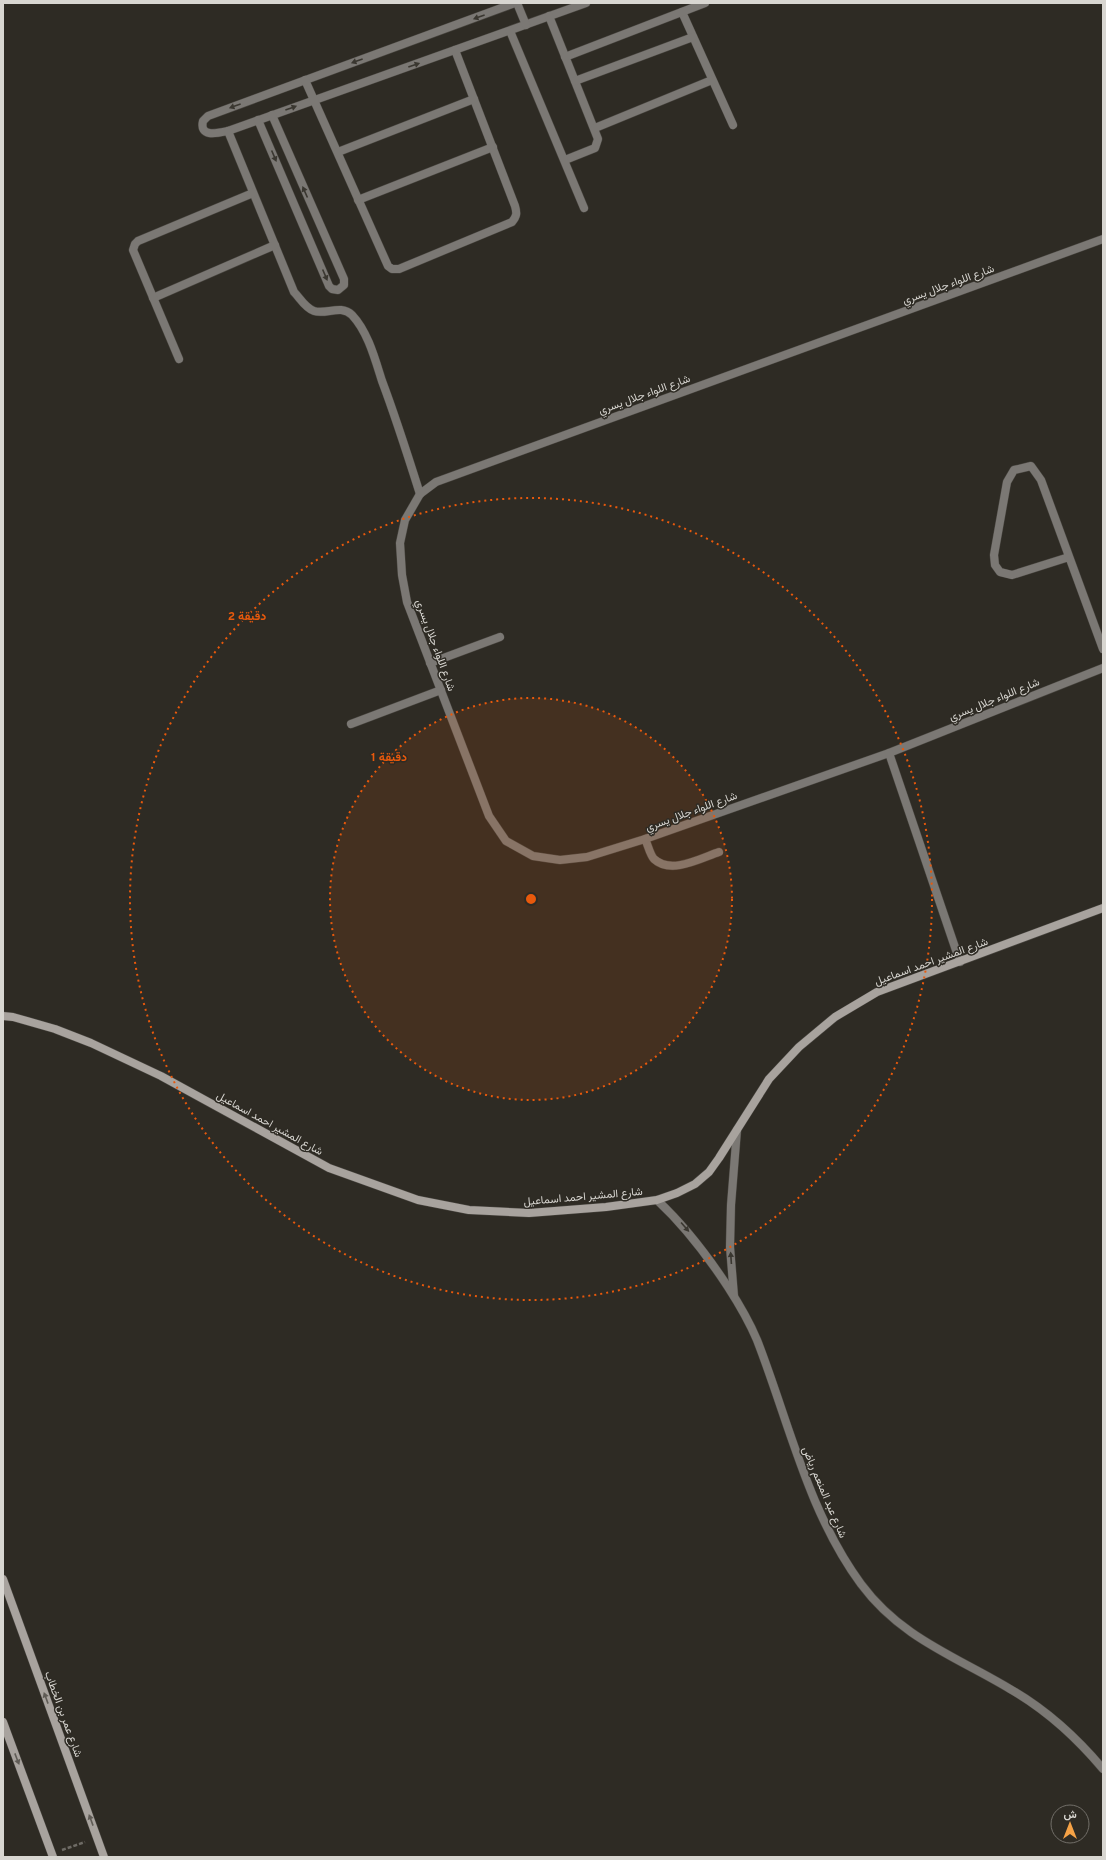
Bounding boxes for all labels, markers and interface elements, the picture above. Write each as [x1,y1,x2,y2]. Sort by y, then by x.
one-way arrow [472,14,484,20]
one-way arrow [350,59,362,65]
one-way arrow [408,62,420,68]
one-way arrow [228,103,240,109]
one-way arrow [285,105,297,111]
one-way arrow [271,150,277,162]
one-way arrow [302,186,309,198]
street label: شارع اللواء جلال يسري [900,262,997,310]
one-way arrow [322,270,328,281]
street label: شارع اللواء جلال يسري [596,372,693,420]
street label: شارع اللواء جلال يسري [410,597,458,694]
text: 2 دقيقة [228,609,266,625]
street label: شارع اللواء جلال يسري [947,675,1043,726]
text: 1 دقيقة [371,750,407,766]
street label: شارع اللواء جلال يسري [643,789,740,837]
centre of rings [524,892,538,906]
street label: شارع المشير احمد اسماعيل [873,935,990,989]
street label: شارع المشير احمد اسماعيل [214,1089,326,1159]
street label: شارع المشير احمد اسماعيل [523,1185,644,1209]
one-way arrow [680,1222,689,1233]
one-way arrow [728,1252,735,1264]
street label: شارع عبد المنعم رياض [798,1445,850,1541]
street label: شارع عمر بن الخطاب [41,1669,85,1760]
one-way arrow [43,1692,49,1704]
one-way arrow [15,1753,21,1765]
north arrow [1050,1804,1090,1844]
text: ش [1063,1808,1077,1822]
one-way arrow [87,1814,93,1826]

